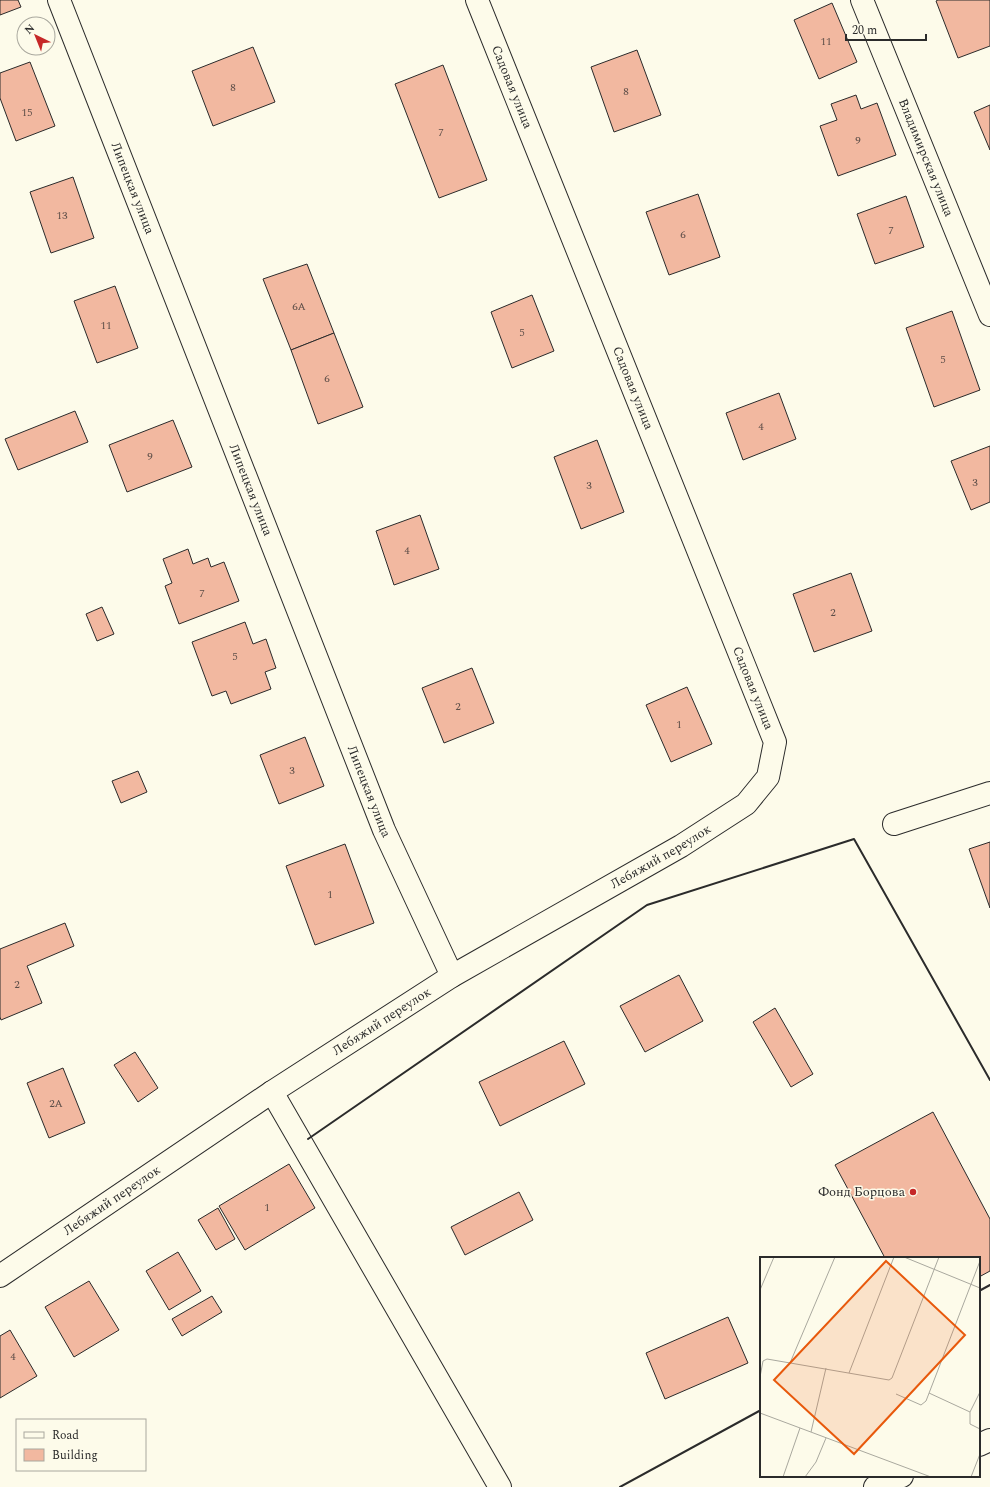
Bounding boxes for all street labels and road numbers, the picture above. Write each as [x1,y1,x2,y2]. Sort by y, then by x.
street label: Садовая улица [486,42,538,132]
street label: Владимирская улица [893,95,959,220]
street label: Липецкая улица [106,139,160,238]
street label: Садовая улица [607,343,659,433]
street label: Липецкая улица [224,441,278,539]
street label: Садовая улица [727,643,779,733]
street label: Липецкая улица [342,742,396,841]
street label: Лебяжий переулок [607,819,715,894]
street label: Лебяжий переулок [329,982,435,1060]
street label: Лебяжий переулок [59,1160,165,1241]

